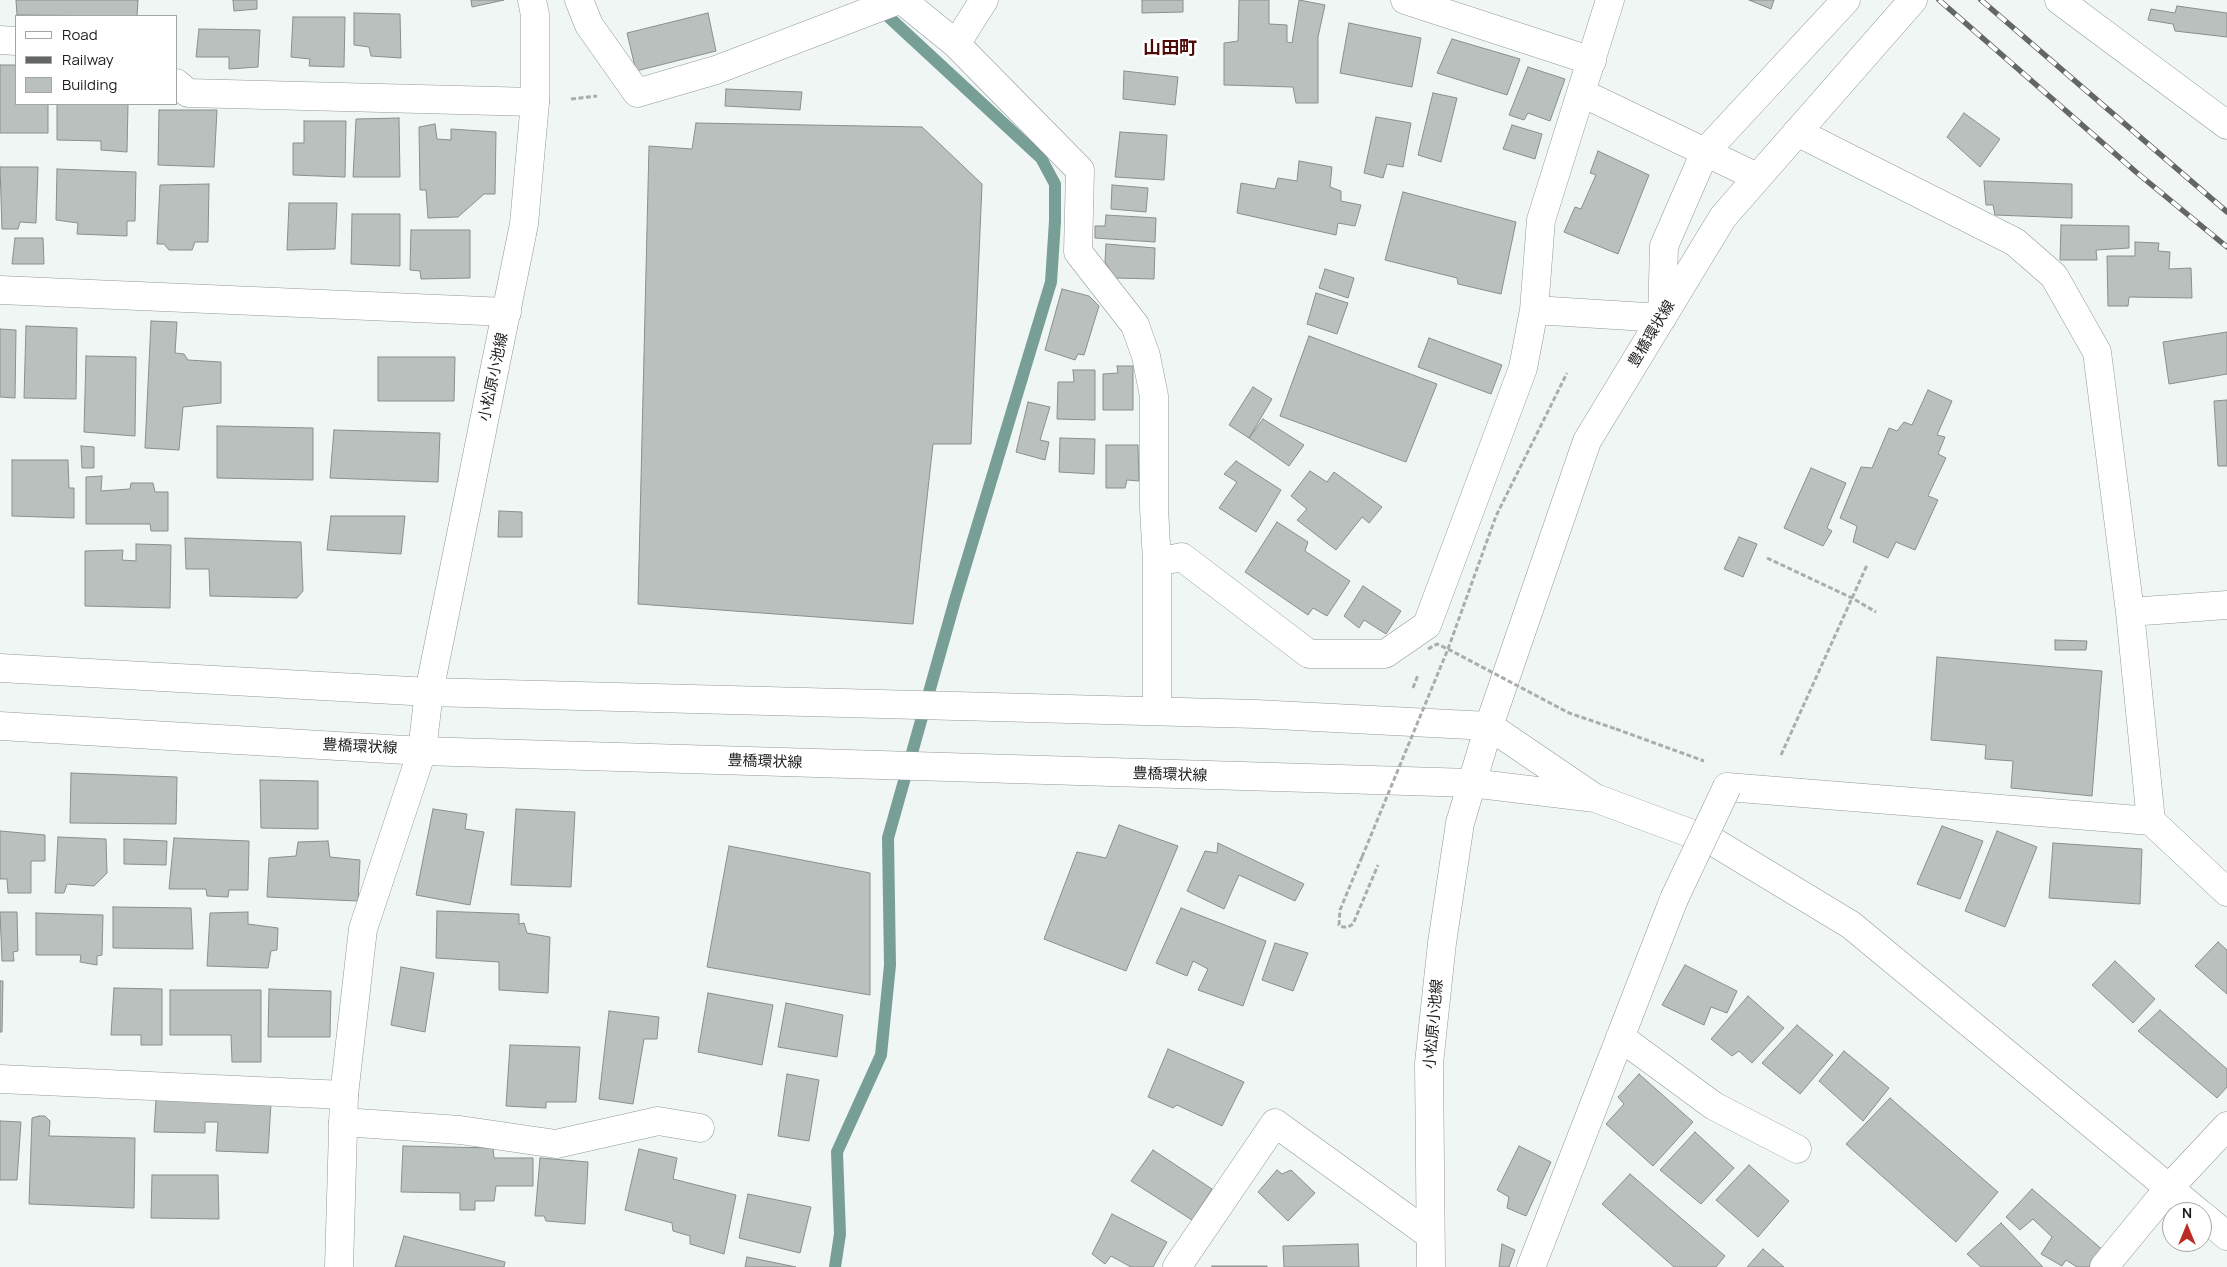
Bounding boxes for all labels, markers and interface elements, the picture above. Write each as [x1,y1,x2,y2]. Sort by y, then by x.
legend [15,15,178,105]
text: Road [62,24,98,45]
district label: 山田町 [1143,38,1197,60]
text: Railway [62,49,114,70]
text: Building [62,74,117,95]
street label: 豊橋環状線 [1625,297,1679,371]
street label: 小松原小池線 [476,331,512,423]
street label: 豊橋環状線 [322,736,398,758]
street label: 豊橋環状線 [727,752,803,772]
street label: 豊橋環状線 [1132,765,1208,785]
street label: 小松原小池線 [1421,978,1447,1070]
north arrow [2162,1202,2212,1252]
text: N [2182,1203,2192,1222]

